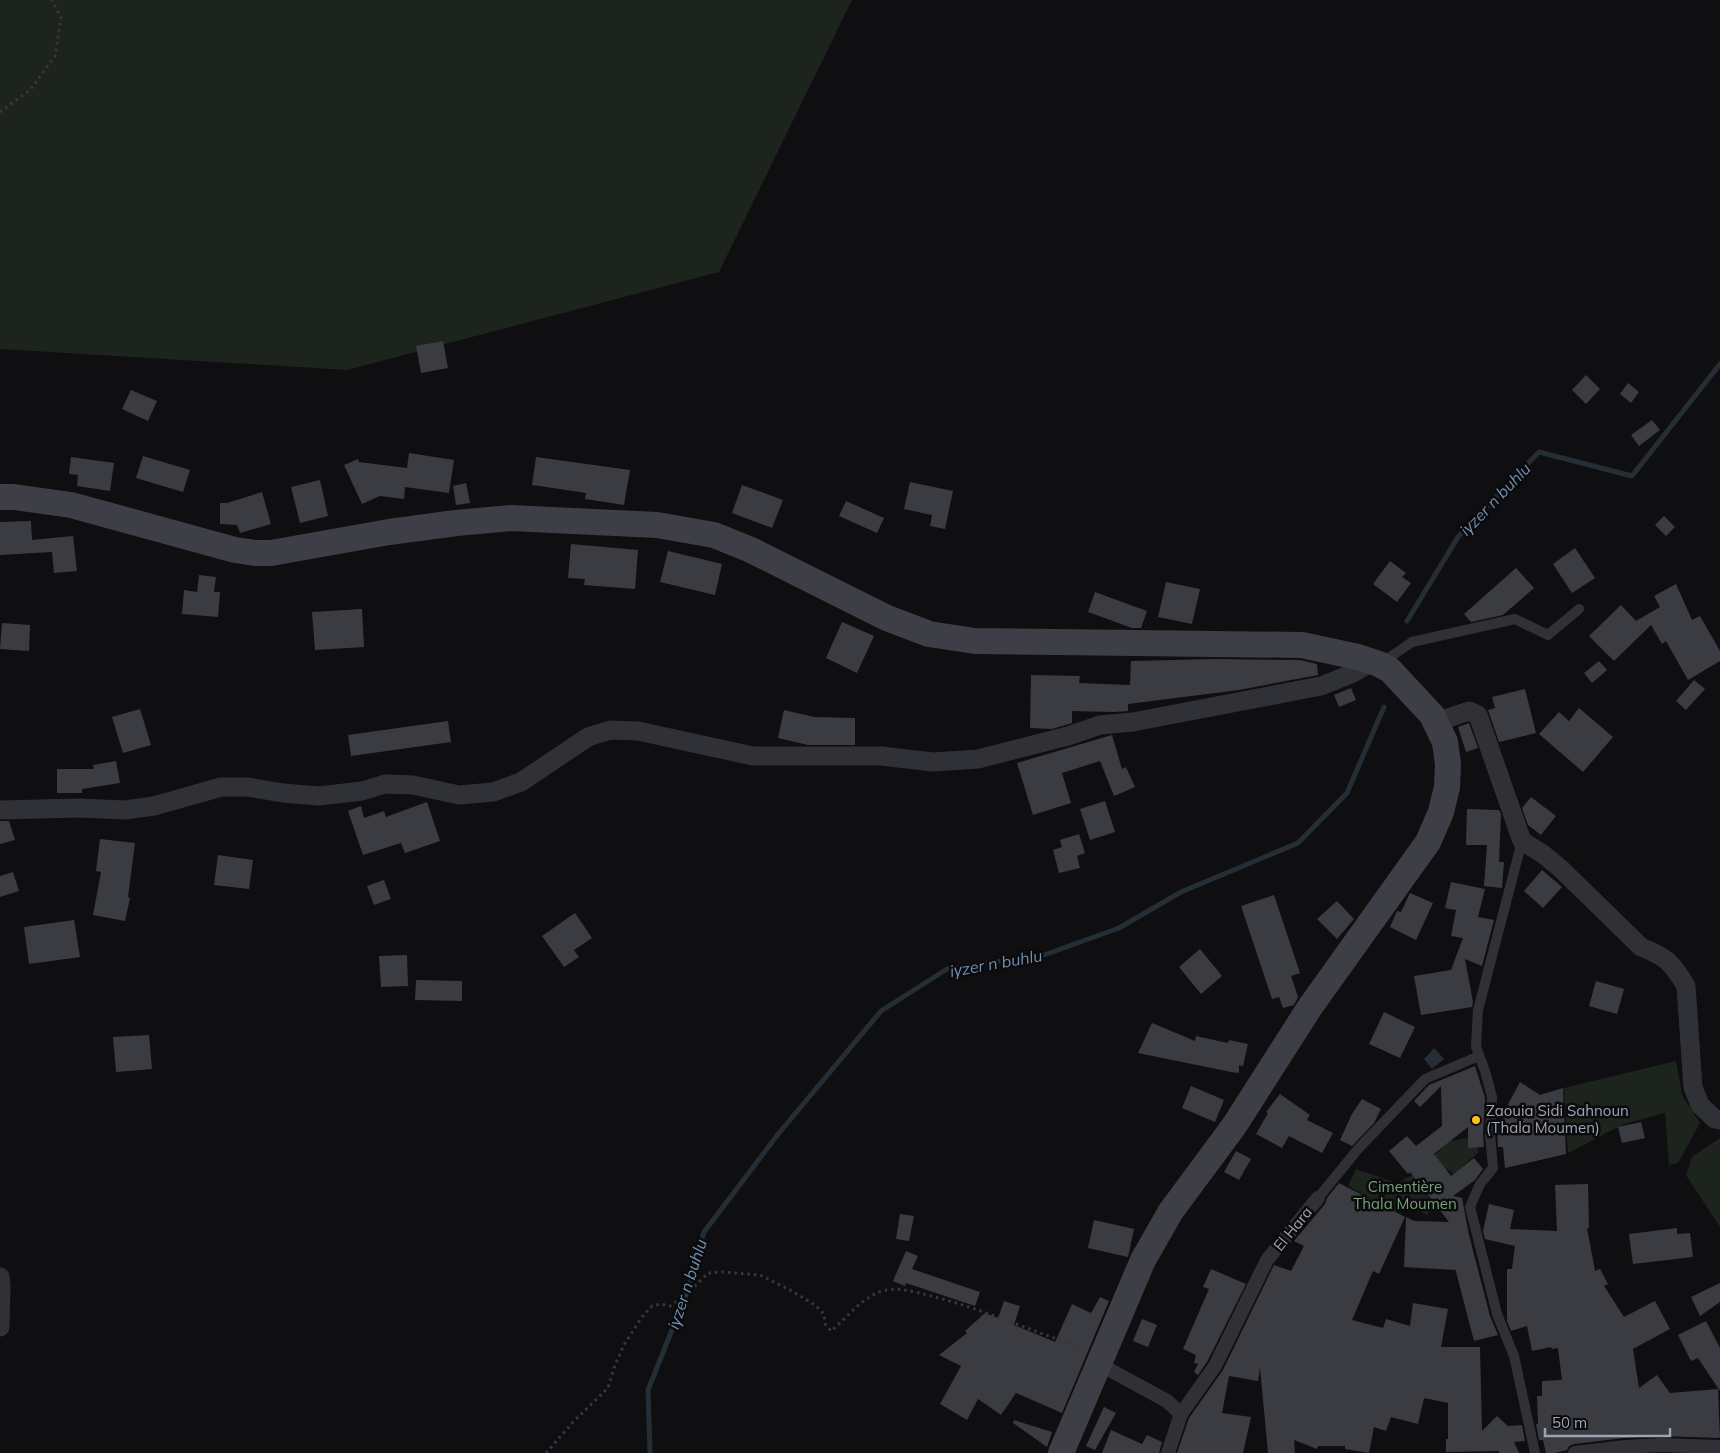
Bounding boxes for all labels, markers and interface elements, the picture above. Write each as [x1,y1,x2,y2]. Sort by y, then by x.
water label: iγzer n buhlu [1455,458,1535,540]
water label: iγzer n buhlu [948,945,1044,981]
place label: Zaouia Sidi Sahnoun (Thala Moumen) [1486,1101,1629,1137]
marker: Zaouia Sidi Sahnoun (Thala Moumen) [1470,1114,1482,1126]
park label: Cimentière Thala Moumen [1353,1177,1457,1213]
street label: El Hara [1269,1203,1316,1255]
water label: iγzer n buhlu [663,1236,711,1332]
scale bar [1545,1406,1670,1438]
text: 50 m [1552,1413,1587,1432]

